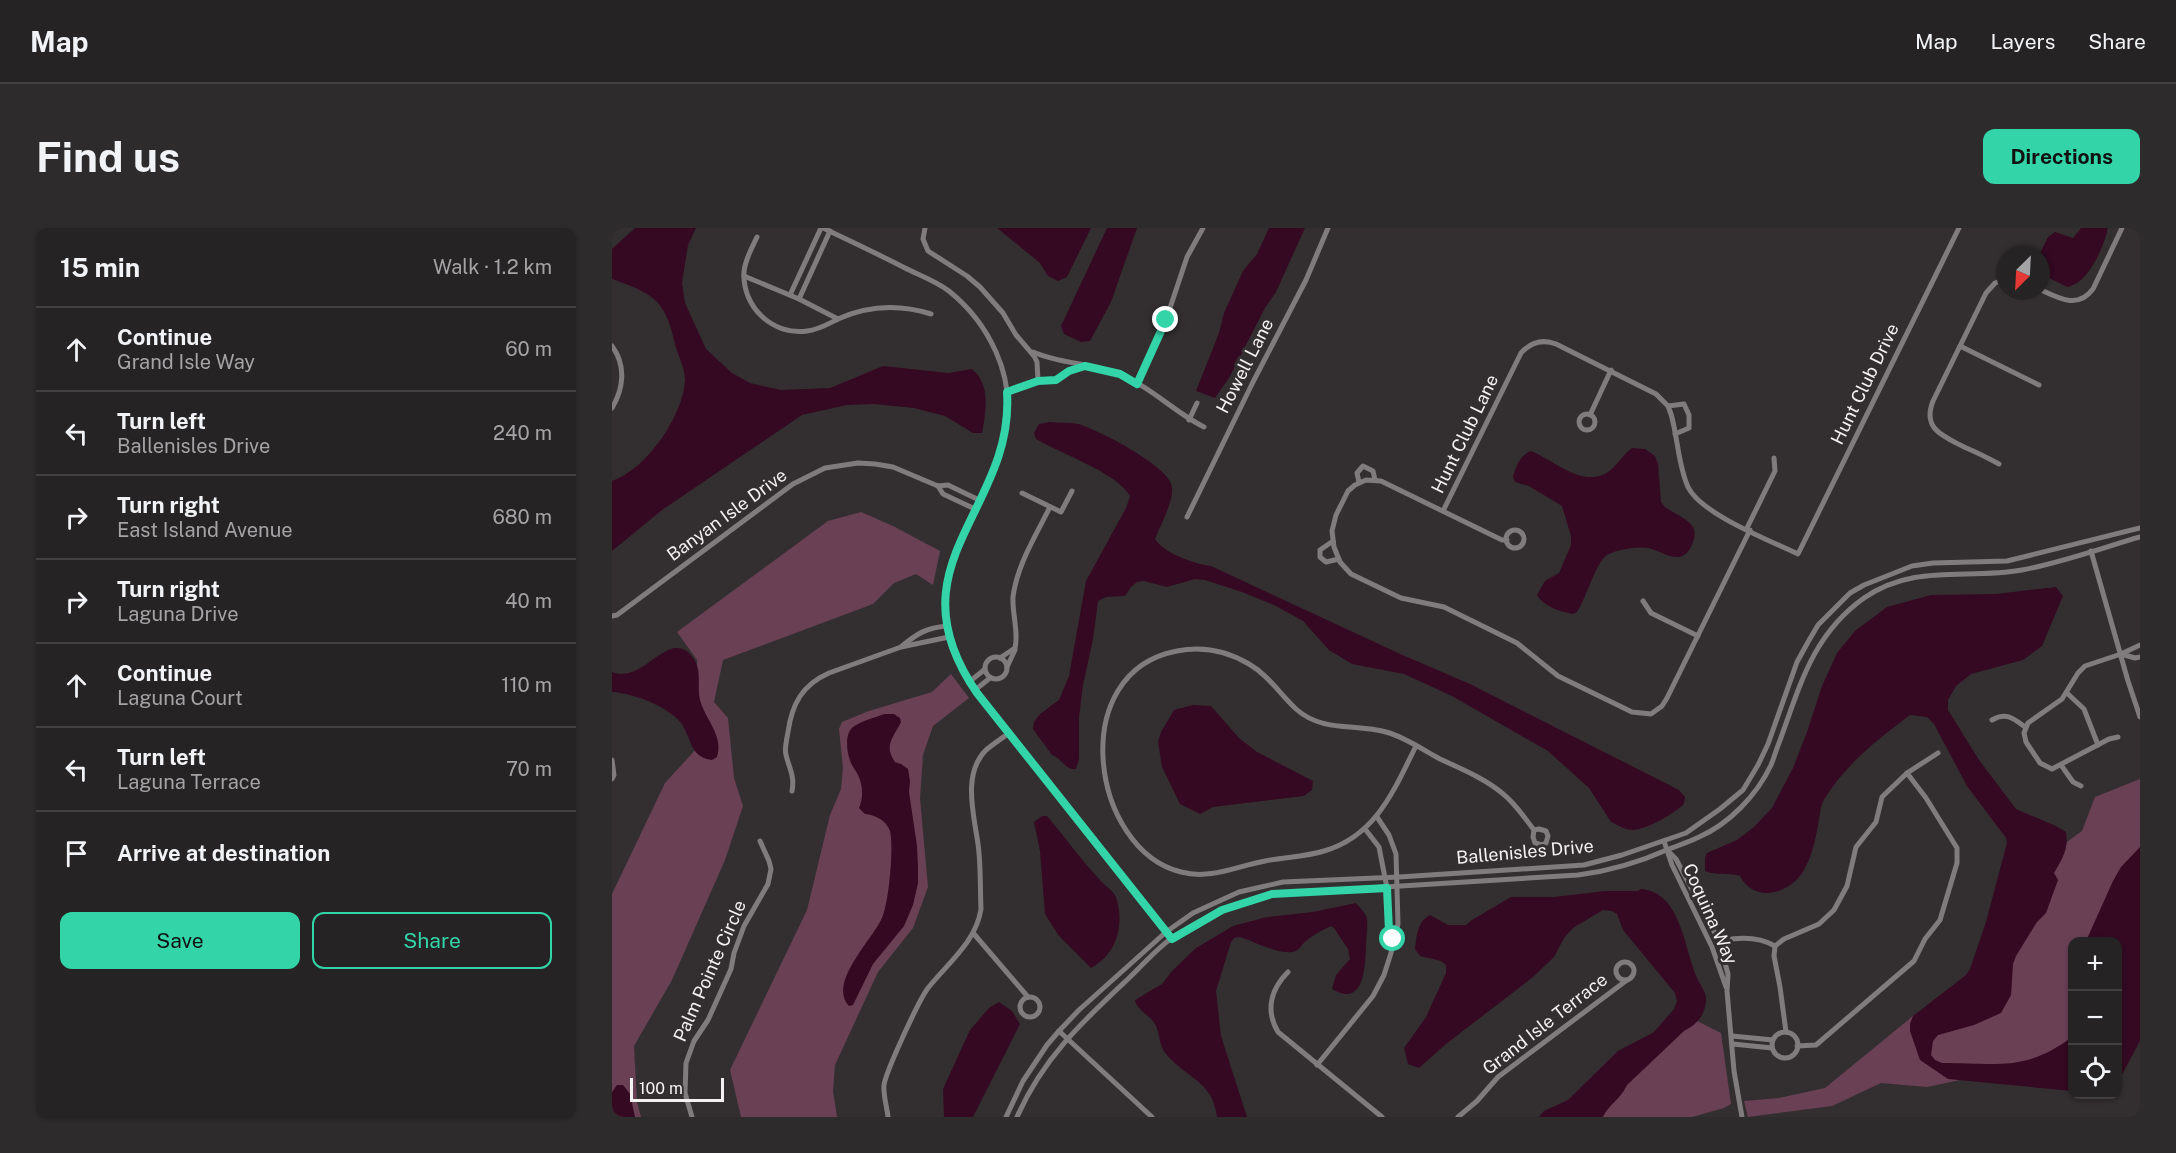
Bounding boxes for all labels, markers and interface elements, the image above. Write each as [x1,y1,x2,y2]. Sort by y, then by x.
text: Map [30,25,89,58]
text: Map [1915,29,1958,54]
text: Layers [1991,29,2055,54]
text: Share [2088,29,2146,54]
button: Directions [1983,129,2140,184]
text: Find us [36,132,180,181]
north arrow [1996,246,2050,300]
text: 15 min [60,252,140,283]
text: Walk · 1.2 km [433,255,552,279]
route end [1152,306,1178,332]
street label: Howell Lane [1212,315,1277,417]
street label: Hunt Club Drive [1826,320,1903,448]
text: Continue [117,324,212,350]
icon: ahead [60,333,93,366]
text: 60 m [505,337,552,361]
text: Grand Isle Way [117,350,255,374]
street label: Hunt Club Lane [1427,371,1502,497]
text: Turn left [117,408,206,434]
icon: left [60,417,93,450]
text: 240 m [493,421,552,445]
text: Ballenisles Drive [117,434,270,458]
street label: Banyan Isle Drive [663,464,791,565]
text: Turn right [117,492,220,518]
icon: right [60,501,93,534]
text: 680 m [492,505,552,529]
text: East Island Avenue [117,518,293,542]
text: Turn right [117,576,220,602]
icon: right [60,585,93,618]
text: 40 m [505,589,552,613]
text: Laguna Drive [117,602,238,626]
text: Continue [117,660,212,686]
icon: ahead [60,669,93,702]
text: 110 m [501,673,552,697]
text: Laguna Court [117,686,243,710]
text: Turn left [117,744,206,770]
icon: left [60,753,93,786]
text: 70 m [506,757,552,781]
text: Laguna Terrace [117,770,261,794]
street label: Ballenisles Drive [1455,835,1595,868]
icon: arrive [60,837,93,870]
text: Arrive at destination [117,840,330,866]
street label: Coquina Way [1679,860,1742,968]
street label: Palm Pointe Circle [669,897,750,1045]
button: Save [60,912,300,969]
button: Share [312,912,552,969]
route start [1379,925,1405,951]
map controls [2068,937,2122,1099]
button: + [2068,937,2122,991]
street label: Grand Isle Terrace [1478,968,1611,1079]
button: − [2068,991,2122,1045]
button: locate [2068,1045,2122,1099]
scale bar [630,1075,724,1102]
text: 100 m [639,1079,683,1098]

